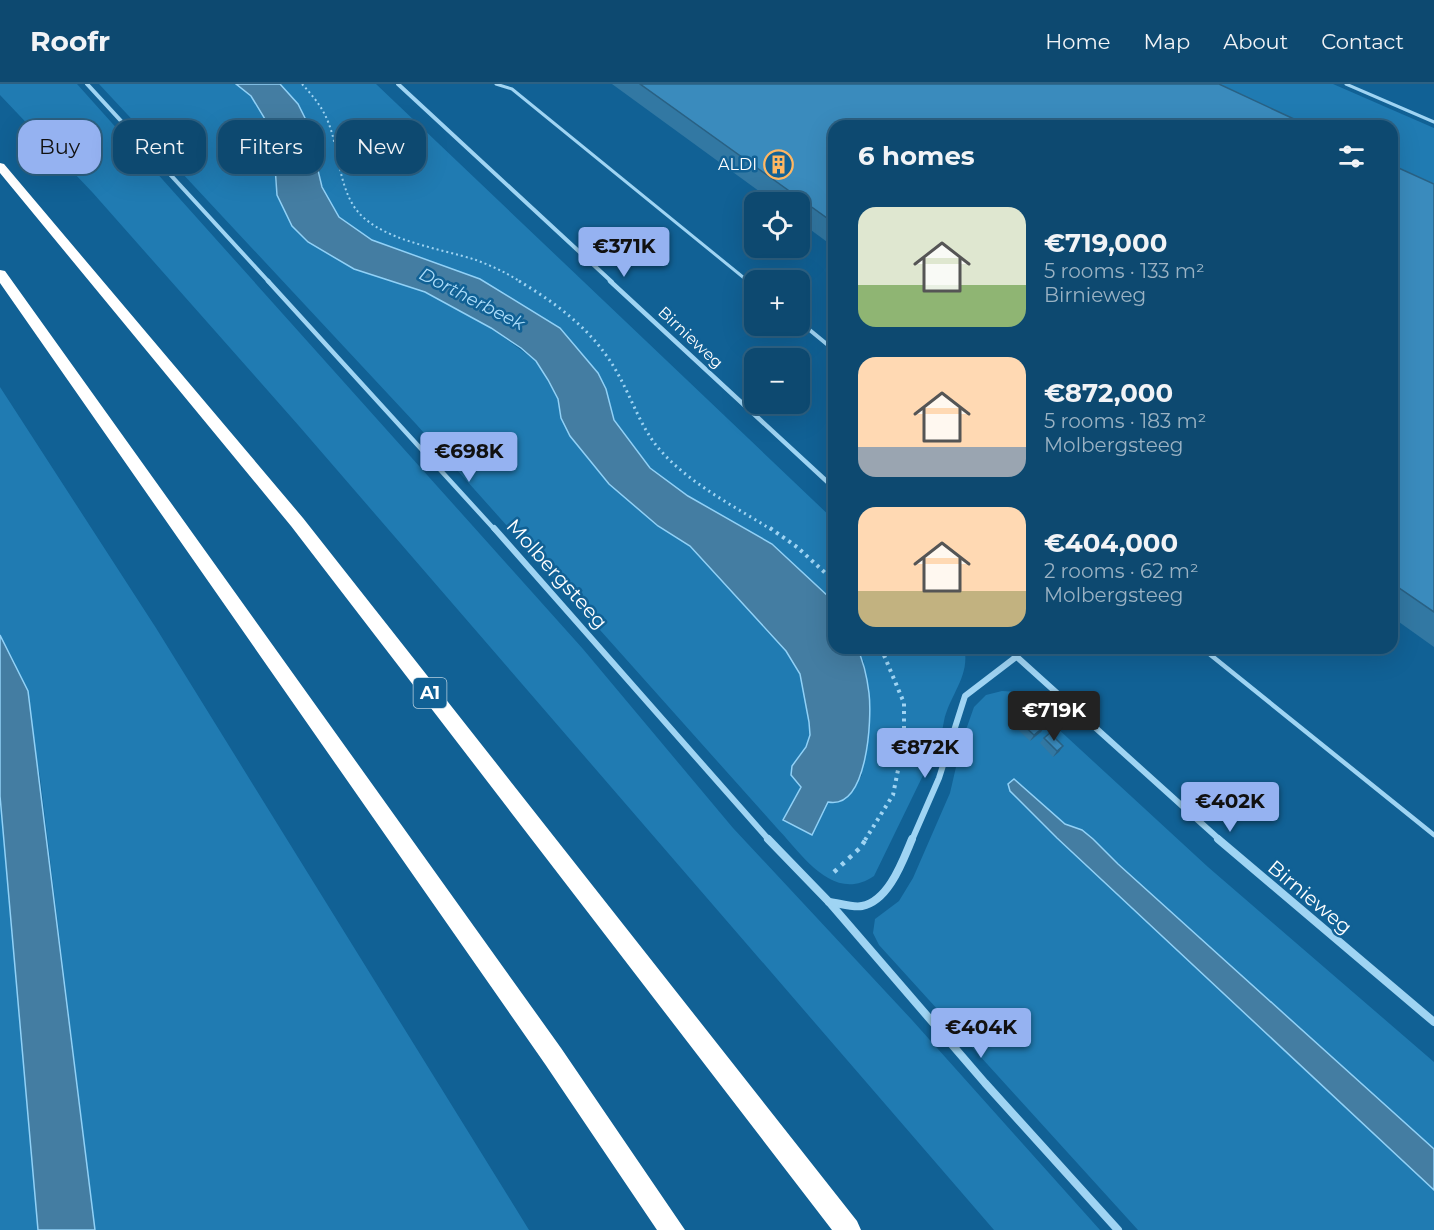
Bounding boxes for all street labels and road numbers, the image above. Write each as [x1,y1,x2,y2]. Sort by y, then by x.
street label: Birnieweg [654,303,727,372]
street label: Molbergsteeg [501,514,613,634]
road number: A1 [414,678,446,708]
street label: Birnieweg [1263,855,1357,939]

